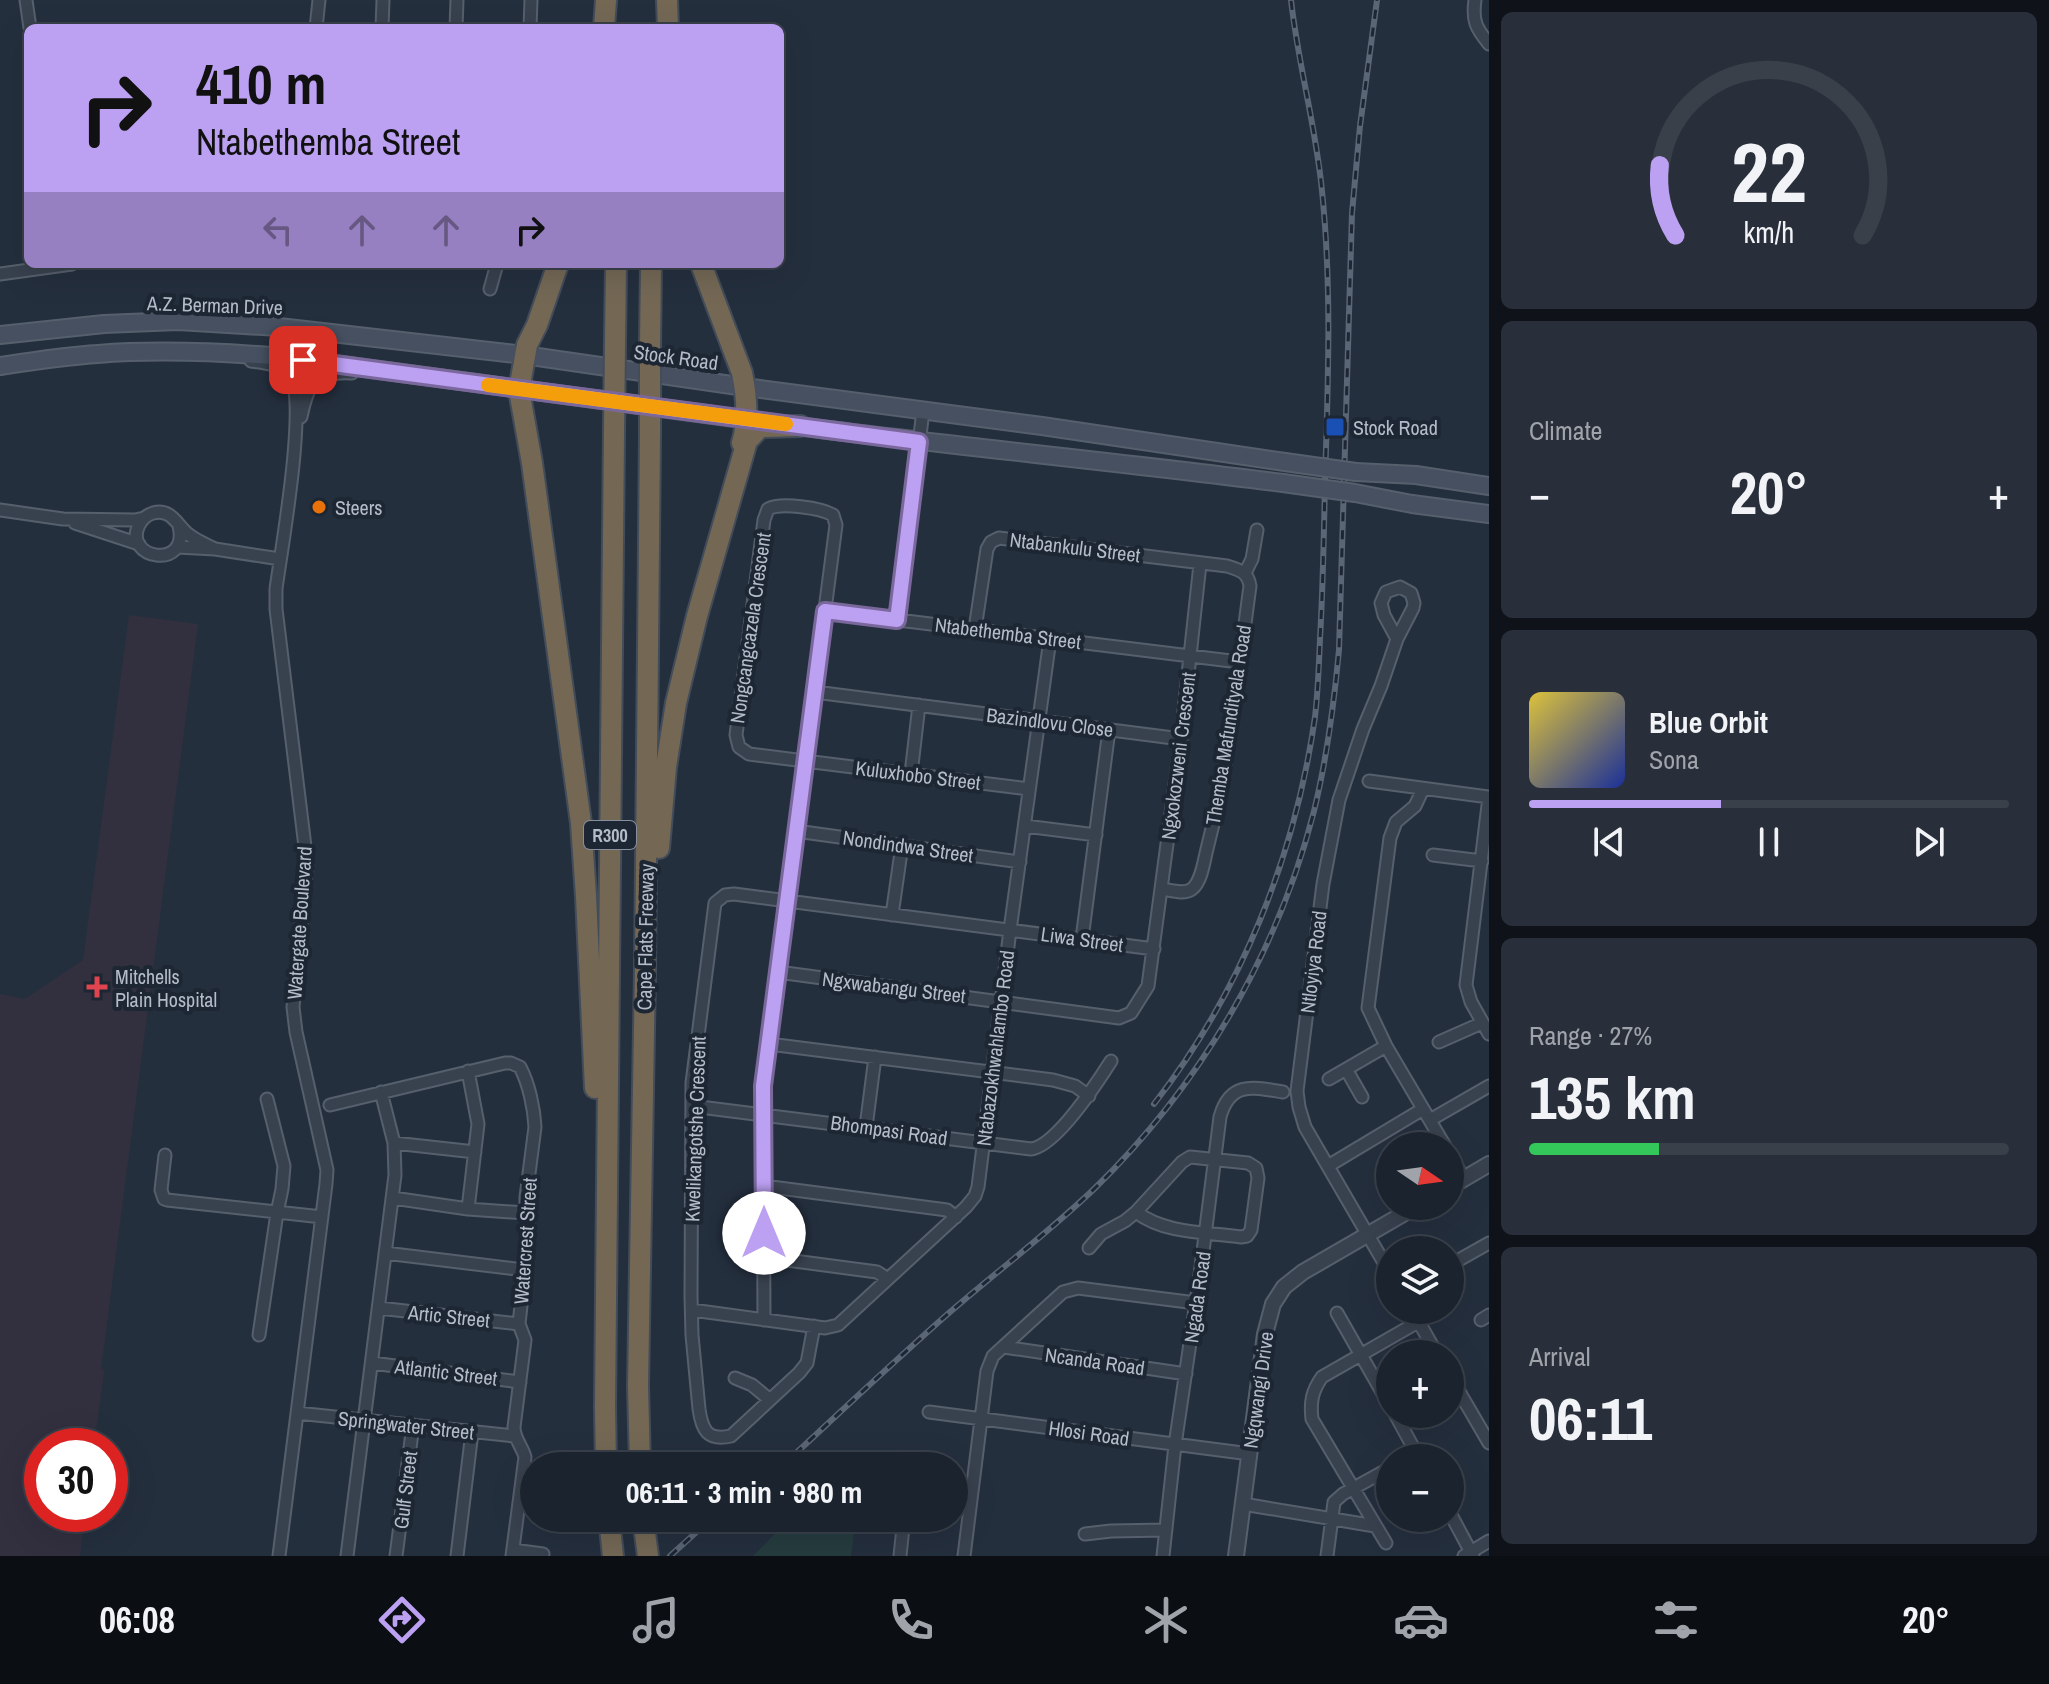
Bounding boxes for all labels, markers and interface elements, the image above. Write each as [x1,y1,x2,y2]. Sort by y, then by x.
text: 410 m [196,46,326,121]
icon: right [64,56,168,160]
text: 22 [1731,116,1807,228]
text: Ntabethemba Street [196,118,460,166]
icon: left [256,208,300,252]
icon: ahead [340,208,384,252]
icon: ahead [424,208,468,252]
icon: right [508,208,552,252]
text: km/h [1744,214,1794,253]
street label: A.Z. Berman Drive [146,289,283,321]
pin [269,326,337,394]
icon: arrive [281,338,325,382]
street label: Stock Road [632,338,720,376]
text: Climate [1529,413,1602,448]
place label: Stock Road [1353,414,1438,441]
marker: Stock Road [1324,416,1346,438]
text: 20° [1730,452,1808,533]
text: − [1529,463,1550,523]
text: + [1988,463,2009,523]
place label: Steers [335,494,382,521]
marker: Steers [310,498,328,516]
street label: Ntabankulu Street [1008,526,1142,568]
street label: Nongcangcazela Crescent [723,530,777,725]
street label: Ntabethemba Street [934,611,1083,655]
street label: Themba Mafundityala Road [1199,623,1257,827]
street label: Ngxokozweni Crescent [1154,670,1202,841]
street label: Bazindlovu Close [985,701,1115,743]
text: Blue Orbit [1649,702,1768,742]
text: Sona [1649,742,1699,777]
street label: Kuluxhobo Street [854,754,983,796]
icon: previous [1587,820,1631,864]
icon: pause [1747,820,1791,864]
icon: next [1907,820,1951,864]
road number: R300 [584,821,636,849]
street label: Nondindwa Street [841,823,975,869]
street label: Watergate Boulevard [280,846,318,1000]
street label: Cape Flats Freeway [630,863,660,1011]
street label: Ntloyiya Road [1293,909,1333,1015]
street label: Liwa Street [1039,920,1125,958]
street label: Ntabazokhwahlambo Road [970,949,1020,1147]
place label: Mitchells Plain Hospital [115,963,217,1013]
street label: Ngxwabangu Street [821,965,968,1009]
marker: Mitchells Plain Hospital [86,976,108,998]
text: Range · 27% [1529,1018,1652,1053]
street label: Kwelikangotshe Crescent [678,1035,712,1222]
text: 135 km [1529,1057,1696,1138]
street label: Bhompasi Road [829,1108,949,1152]
north arrow [1376,1132,1464,1220]
map controls [1376,1132,1464,1532]
street label: Watercrest Street [507,1176,543,1305]
position arrow [722,1191,806,1275]
button: layers [1376,1236,1464,1324]
street label: Ngada Road [1177,1250,1217,1344]
street label: Artic Street [406,1298,492,1334]
street label: Ngqwangi Drive [1236,1330,1280,1450]
text: Arrival [1529,1339,1591,1374]
button: + [1376,1340,1464,1428]
street label: Ncanda Road [1043,1341,1147,1381]
street label: Atlantic Street [392,1352,499,1392]
text: 06:11 [1529,1378,1652,1459]
street label: Springwater Street [337,1404,476,1446]
street label: Hlosi Road [1047,1414,1131,1452]
speed limit sign: 30 [24,1428,128,1532]
button: − [1376,1444,1464,1532]
street label: Gulf Street [387,1449,423,1531]
text: 06:11 · 3 min · 980 m [626,1472,862,1512]
icon: directions [374,1592,430,1648]
icon: music [628,1592,684,1648]
icon: phone [883,1592,939,1648]
icon: climate [1138,1592,1194,1648]
icon: car [1393,1592,1449,1648]
icon: filters [1648,1592,1704,1648]
text: 06:08 [99,1596,175,1644]
text: 20° [1902,1596,1950,1644]

